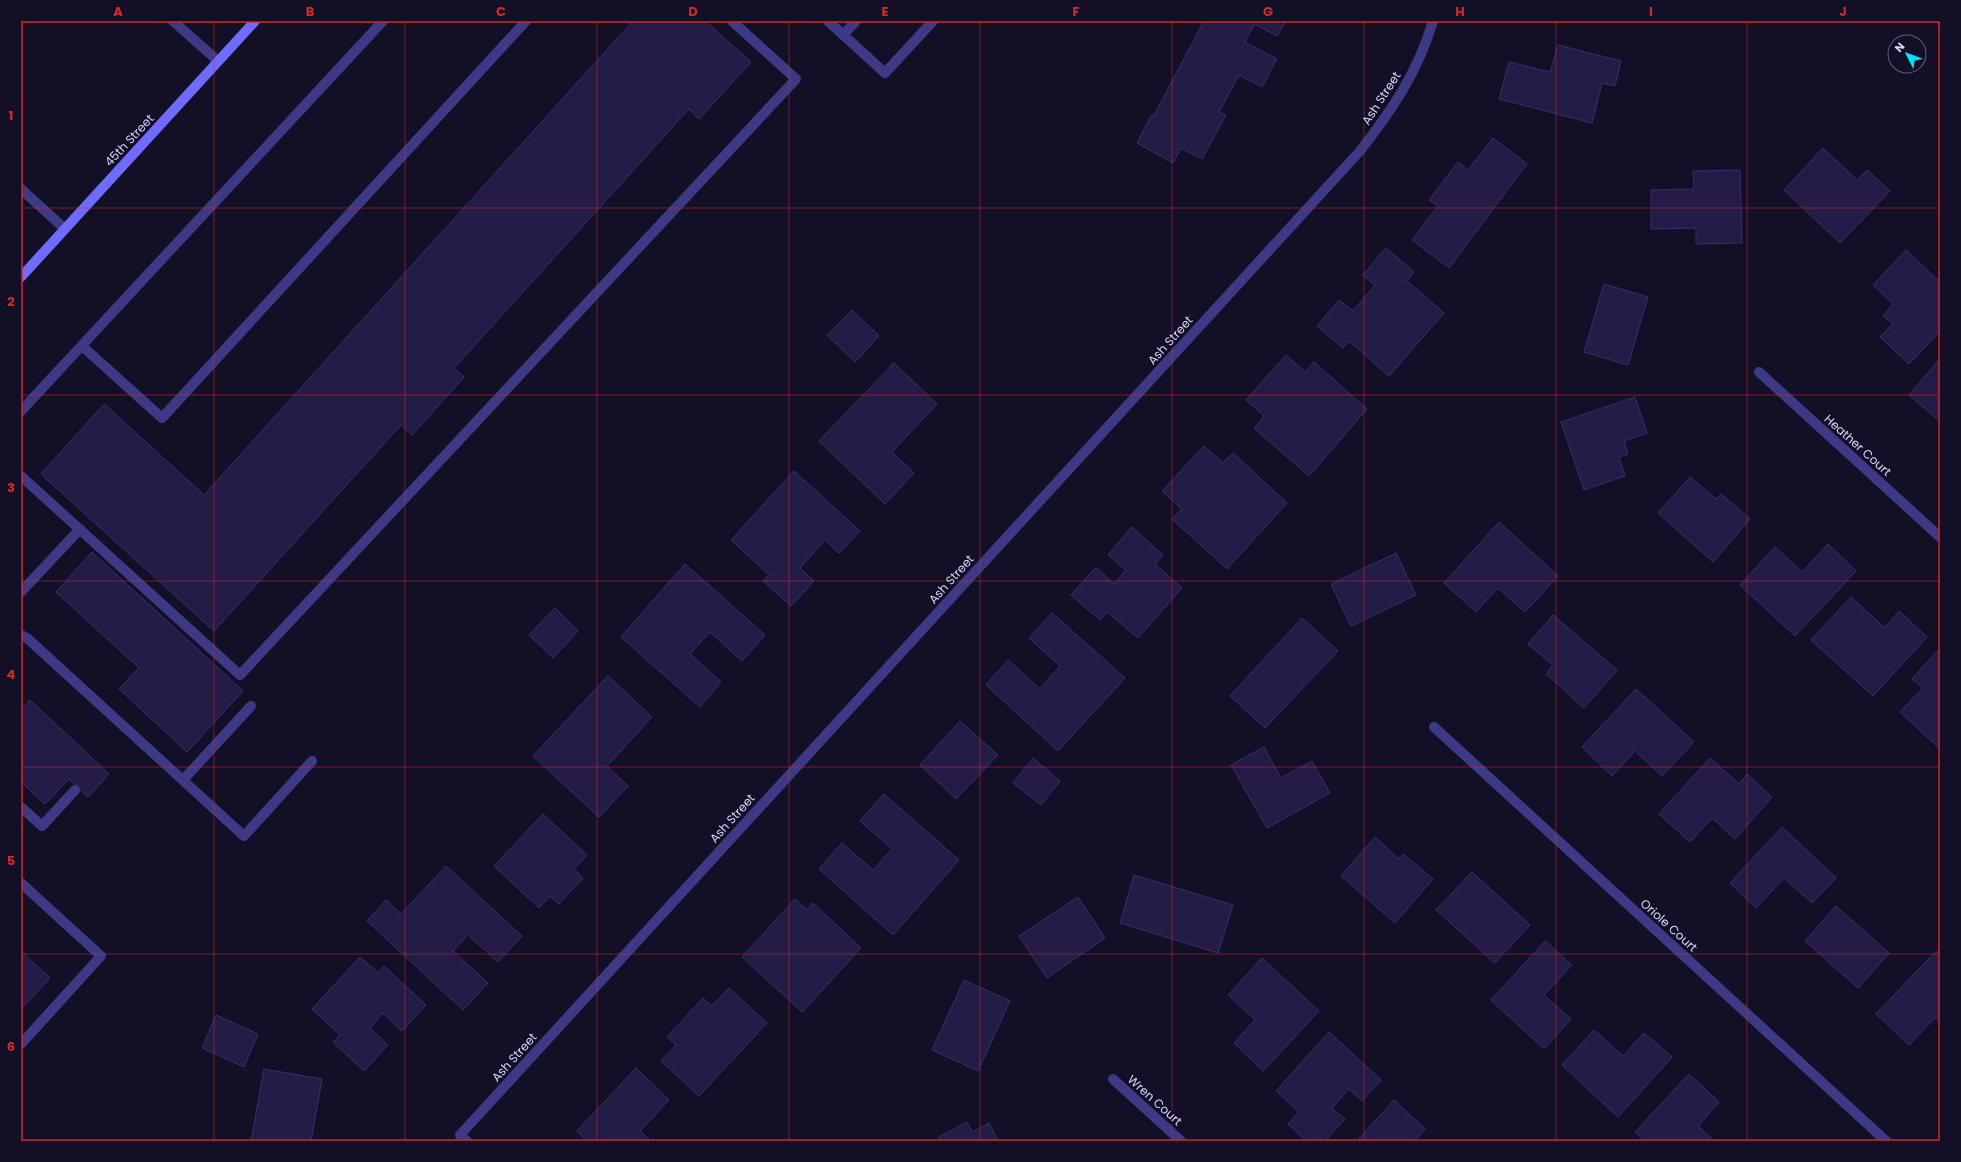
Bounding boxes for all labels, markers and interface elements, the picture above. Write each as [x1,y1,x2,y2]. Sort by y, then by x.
text: A [113,2,123,21]
text: B [306,2,315,21]
text: C [496,2,506,21]
text: D [688,2,698,21]
text: E [881,2,889,21]
text: F [1072,2,1080,21]
text: G [1263,2,1273,21]
text: H [1455,2,1465,21]
text: I [1649,2,1653,21]
text: J [1839,2,1847,21]
north arrow [1887,34,1927,74]
text: N [1891,39,1908,56]
street label: Ash Street [1357,68,1405,128]
text: 1 [9,106,13,125]
street label: 45th Street [100,110,158,170]
text: 2 [7,292,15,311]
street label: Ash Street [1143,312,1197,368]
street label: Heather Court [1821,410,1895,480]
text: 3 [7,478,15,497]
street label: Ash Street [924,551,978,607]
text: 4 [7,665,16,684]
street label: Ash Street [705,790,759,846]
text: 5 [7,851,15,870]
street label: Oriole Court [1637,895,1701,955]
street label: Ash Street [487,1029,541,1085]
text: 6 [7,1037,15,1056]
street label: Wren Court [1124,1071,1186,1129]

